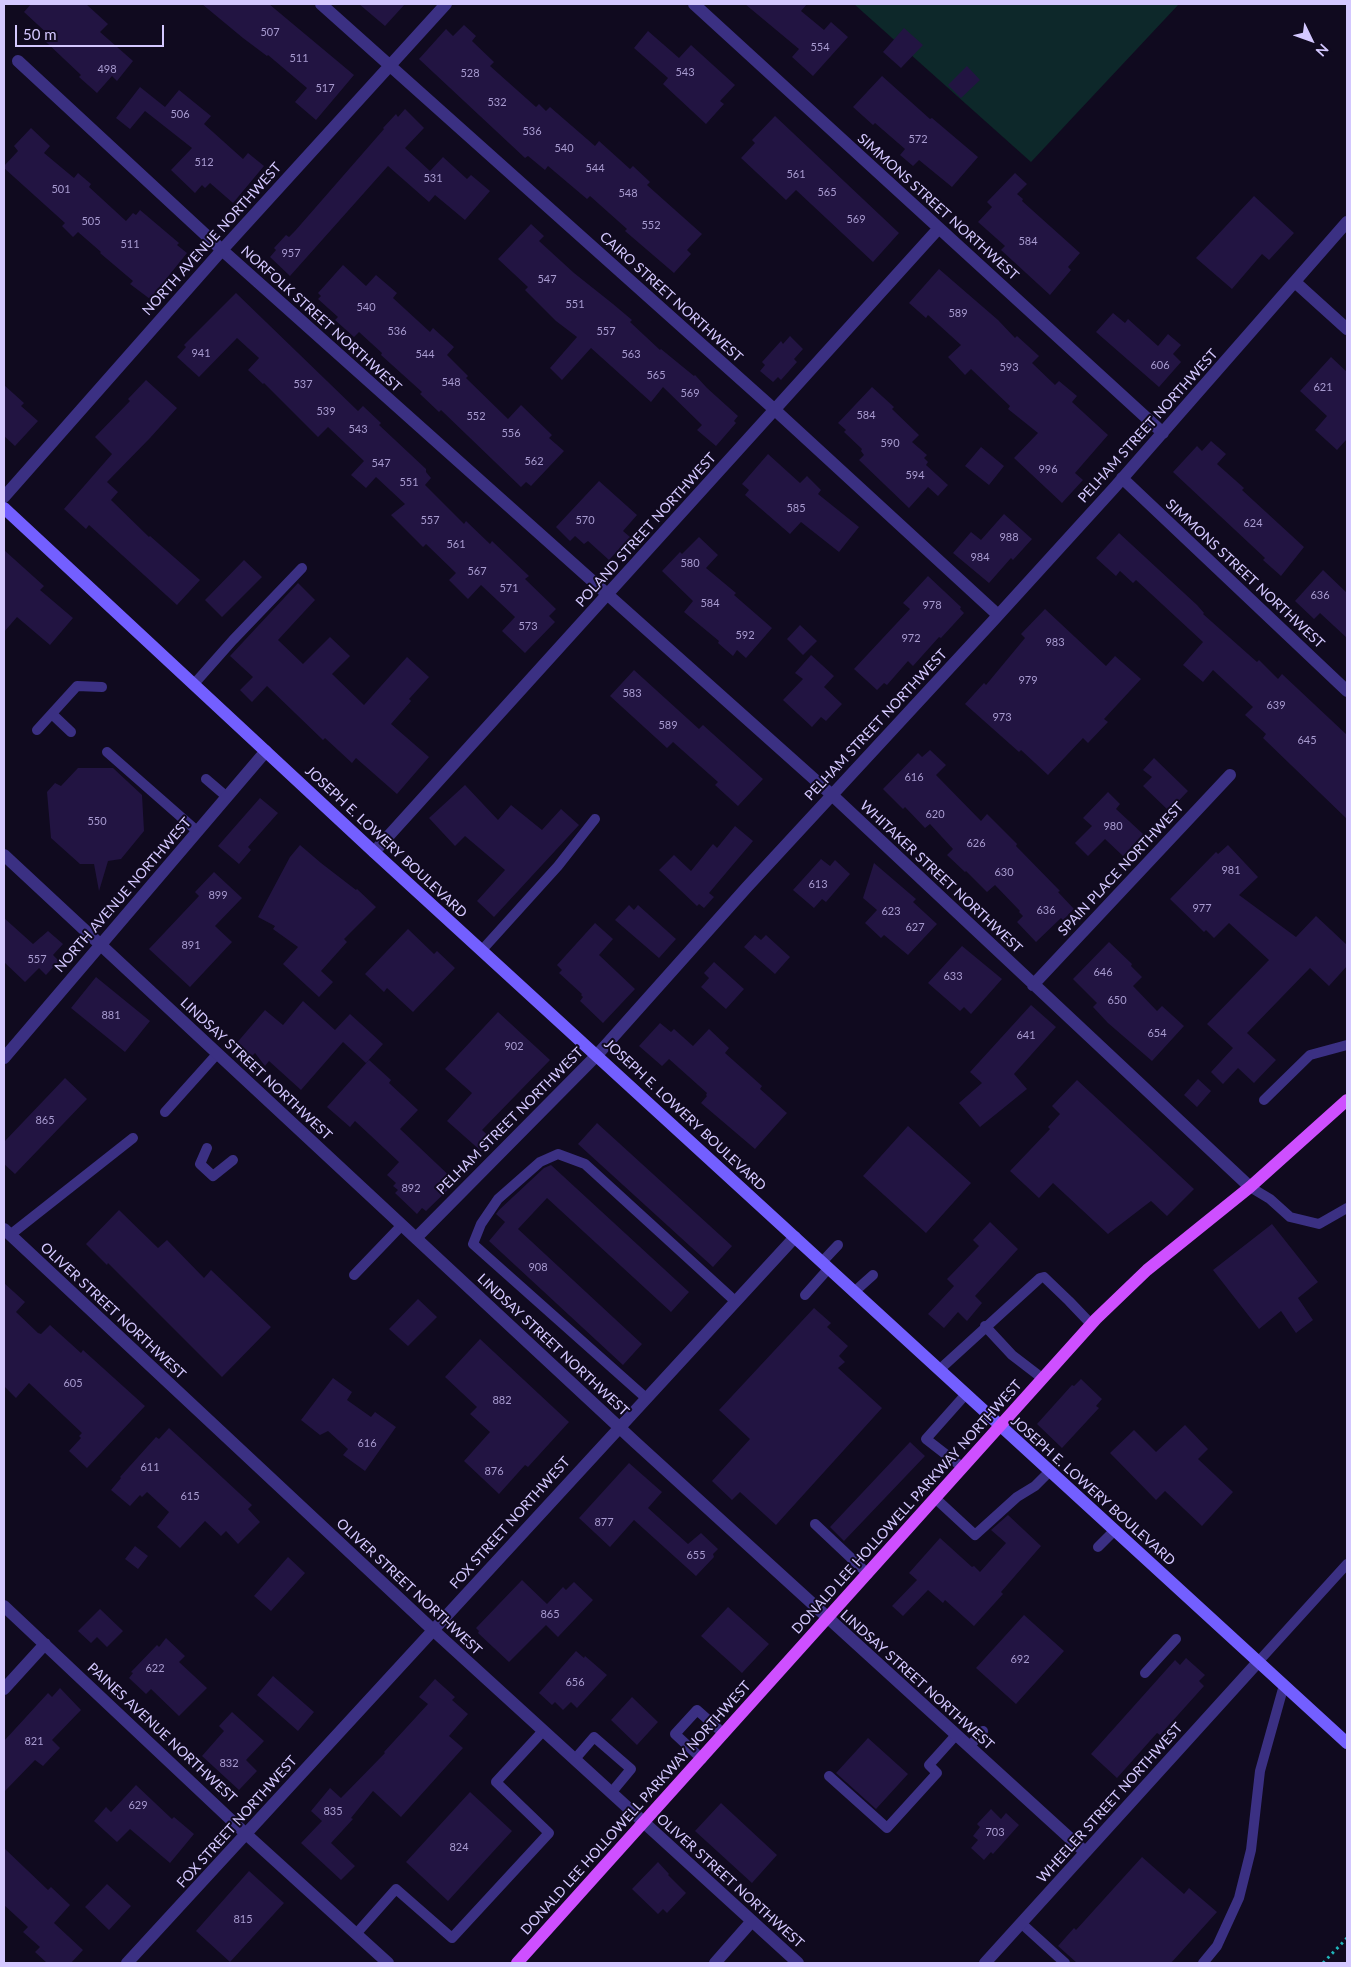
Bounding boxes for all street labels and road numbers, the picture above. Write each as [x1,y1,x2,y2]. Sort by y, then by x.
street label: SIMMONS STREET NORTHWEST [854,130,1022,284]
street label: NORTH AVENUE NORTHWEST [139,159,285,319]
street label: CAIRO STREET NORTHWEST [596,228,746,366]
street label: NORFOLK STREET NORTHWEST [237,242,405,396]
street label: PELHAM STREET NORTHWEST [1075,346,1221,506]
street label: POLAND STREET NORTHWEST [572,449,720,611]
street label: SIMMONS STREET NORTHWEST [1162,496,1328,652]
street label: PELHAM STREET NORTHWEST [801,646,951,804]
street label: JOSEPH E. LOWERY BOULEVARD [302,763,470,921]
street label: WHITAKER STREET NORTHWEST [856,797,1026,957]
street label: SPAIN PLACE NORTHWEST [1055,799,1187,939]
street label: NORTH AVENUE NORTHWEST [51,814,195,976]
street label: LINDSAY STREET NORTHWEST [177,994,335,1144]
street label: JOSEPH E. LOWERY BOULEVARD [601,1036,769,1194]
street label: PELHAM STREET NORTHWEST [433,1044,587,1198]
street label: OLIVER STREET NORTHWEST [37,1239,189,1383]
street label: LINDSAY STREET NORTHWEST [474,1270,632,1420]
street label: DONALD LEE HOLLOWELL PARKWAY NORTHWEST [789,1377,1025,1637]
street label: JOSEPH E. LOWERY BOULEVARD [1008,1413,1178,1569]
street label: FOX STREET NORTHWEST [446,1454,574,1592]
street label: OLIVER STREET NORTHWEST [333,1515,485,1659]
street label: LINDSAY STREET NORTHWEST [837,1606,997,1754]
street label: PAINES AVENUE NORTHWEST [84,1659,240,1807]
street label: DONALD LEE HOLLOWELL PARKWAY NORTHWEST [518,1678,754,1938]
street label: WHEELER STREET NORTHWEST [1034,1720,1186,1886]
street label: FOX STREET NORTHWEST [173,1753,301,1891]
street label: OLIVER STREET NORTHWEST [653,1810,807,1952]

